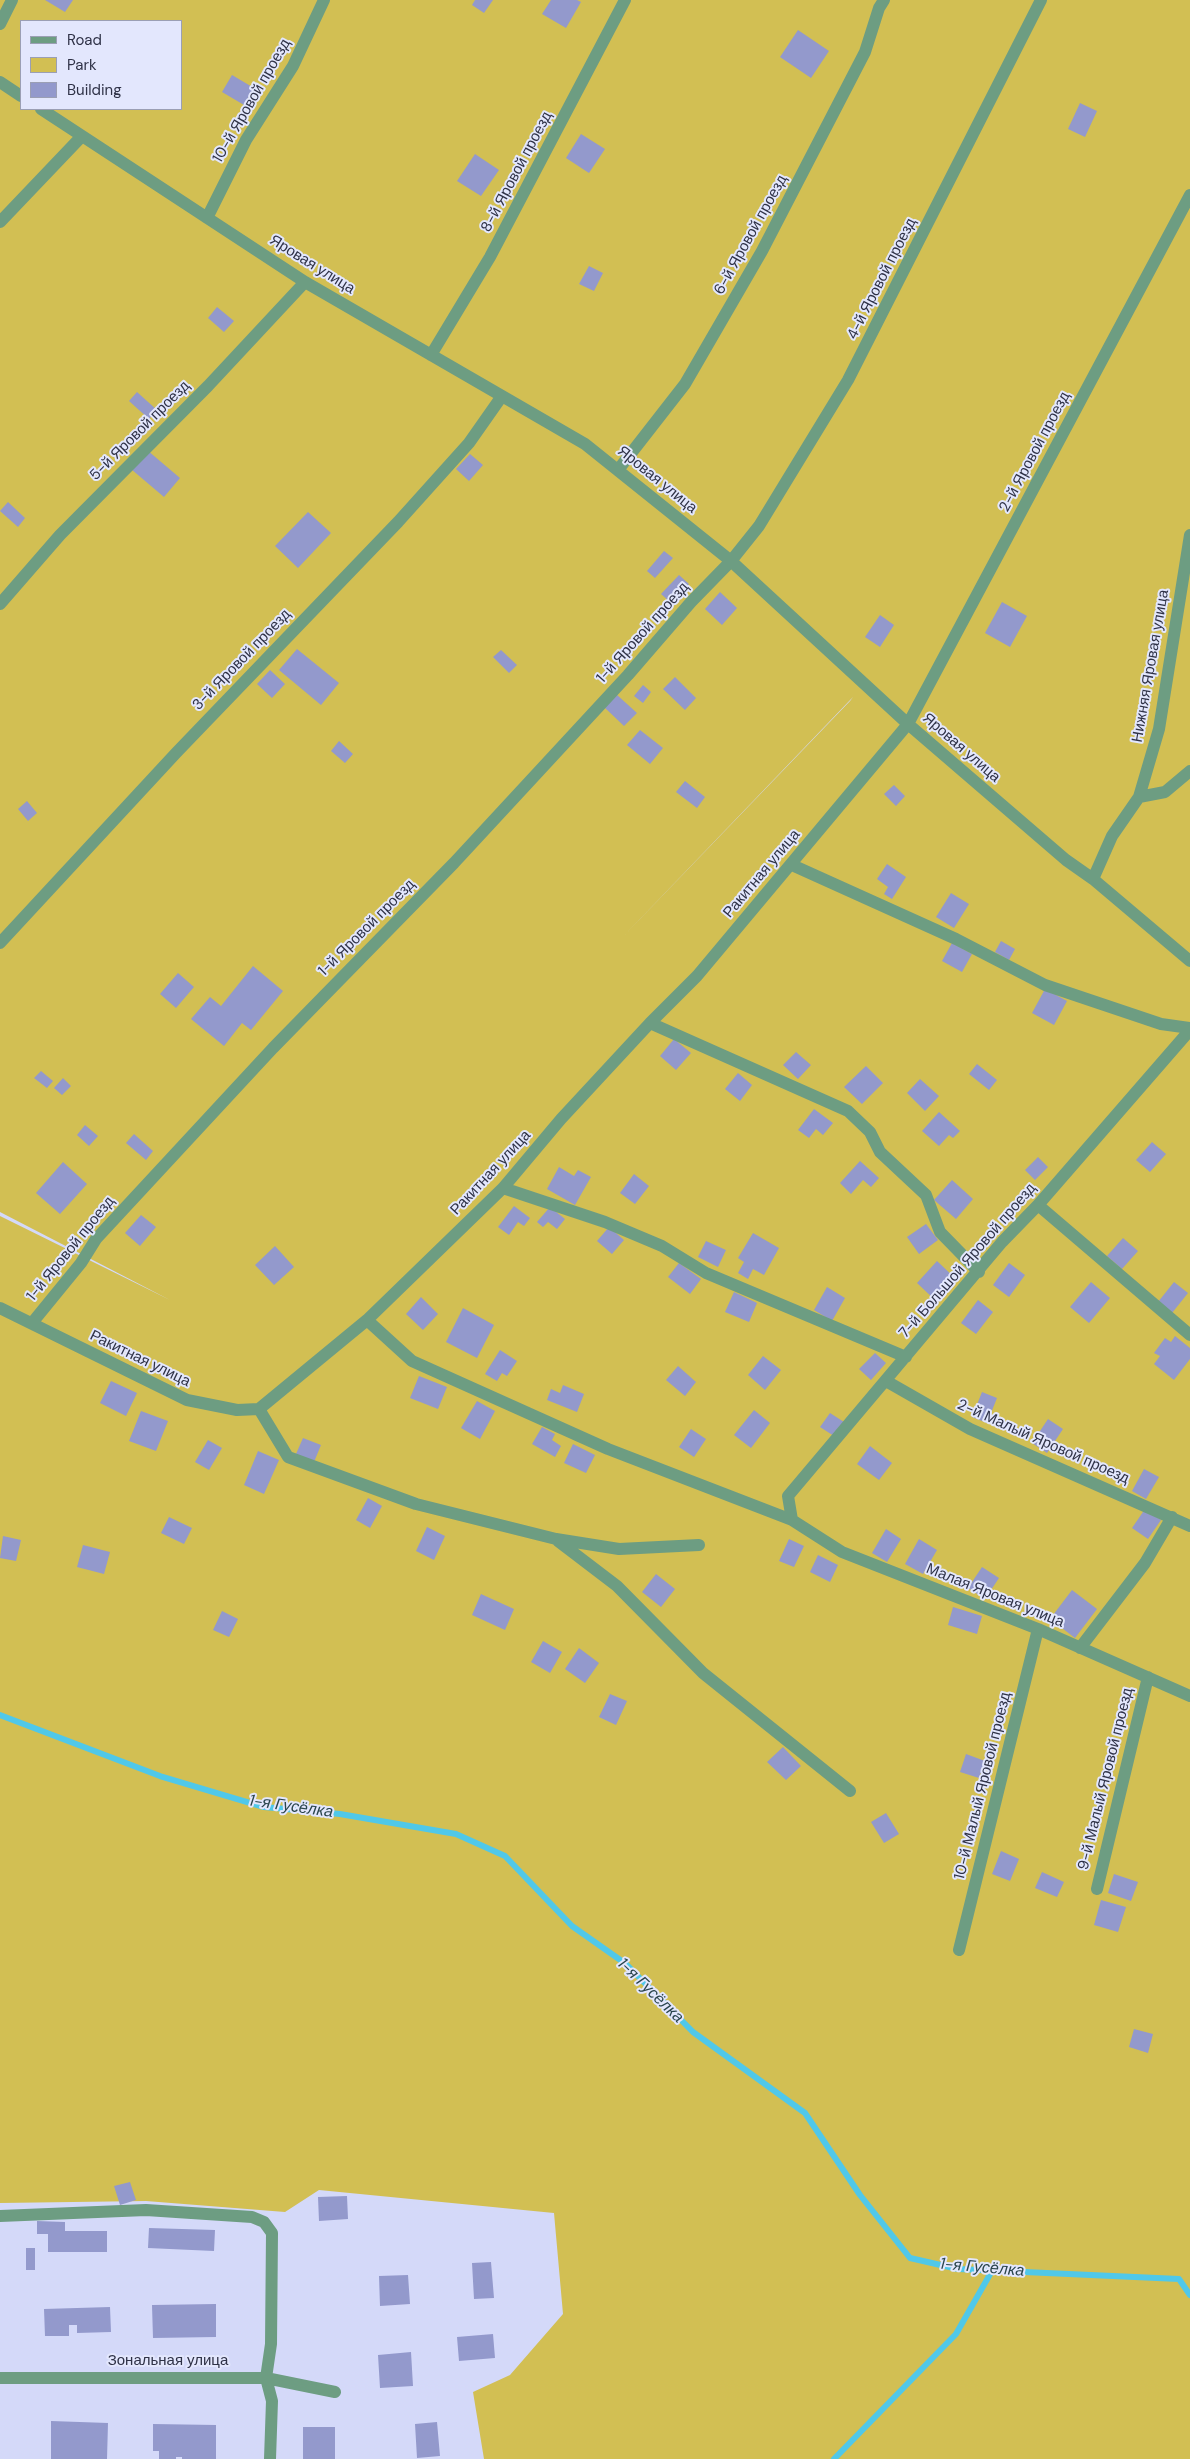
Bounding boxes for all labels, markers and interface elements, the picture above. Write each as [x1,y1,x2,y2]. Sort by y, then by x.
legend [20,20,182,110]
text: Road [67,30,102,50]
street label: 10-й Яровой проезд [209,36,295,166]
text: Park [67,55,97,75]
text: Building [67,80,122,100]
street label: 8-й Яровой проезд [478,109,556,235]
street label: 6-й Яровой проезд [711,172,791,298]
street label: 4-й Яровой проезд [844,215,920,343]
street label: Яровая улица [266,232,358,298]
street label: 5-й Яровой проезд [86,377,194,485]
street label: 2-й Яровой проезд [996,389,1074,515]
street label: Яровая улица [614,442,700,518]
street label: 1-й Яровой проезд [593,579,693,687]
street label: Нижняя Яровая улица [1129,588,1173,744]
street label: 3-й Яровой проезд [189,606,295,714]
street label: Яровая улица [918,709,1004,787]
street label: Ракитная улица [720,826,804,922]
street label: 1-й Яровой проезд [315,876,419,980]
street label: Ракитная улица [447,1127,535,1219]
street label: 7-й Большой Яровой проезд [896,1180,1040,1342]
street label: 1-й Яровой проезд [23,1193,119,1305]
street label: Ракитная улица [87,1327,193,1391]
street label: 2-й Малый Яровой проезд [954,1396,1132,1488]
street label: Малая Яровая улица [923,1560,1067,1632]
street label: 9-й Малый Яровой проезд [1075,1686,1137,1872]
street label: 10-й Малый Яровой проезд [951,1690,1015,1882]
water label: 1-я Гусёлка [248,1792,334,1822]
water label: 1-я Гусёлка [613,1955,687,2027]
water label: 1-я Гусёлка [939,2255,1025,2281]
street label: Зональная улица [108,2352,228,2370]

